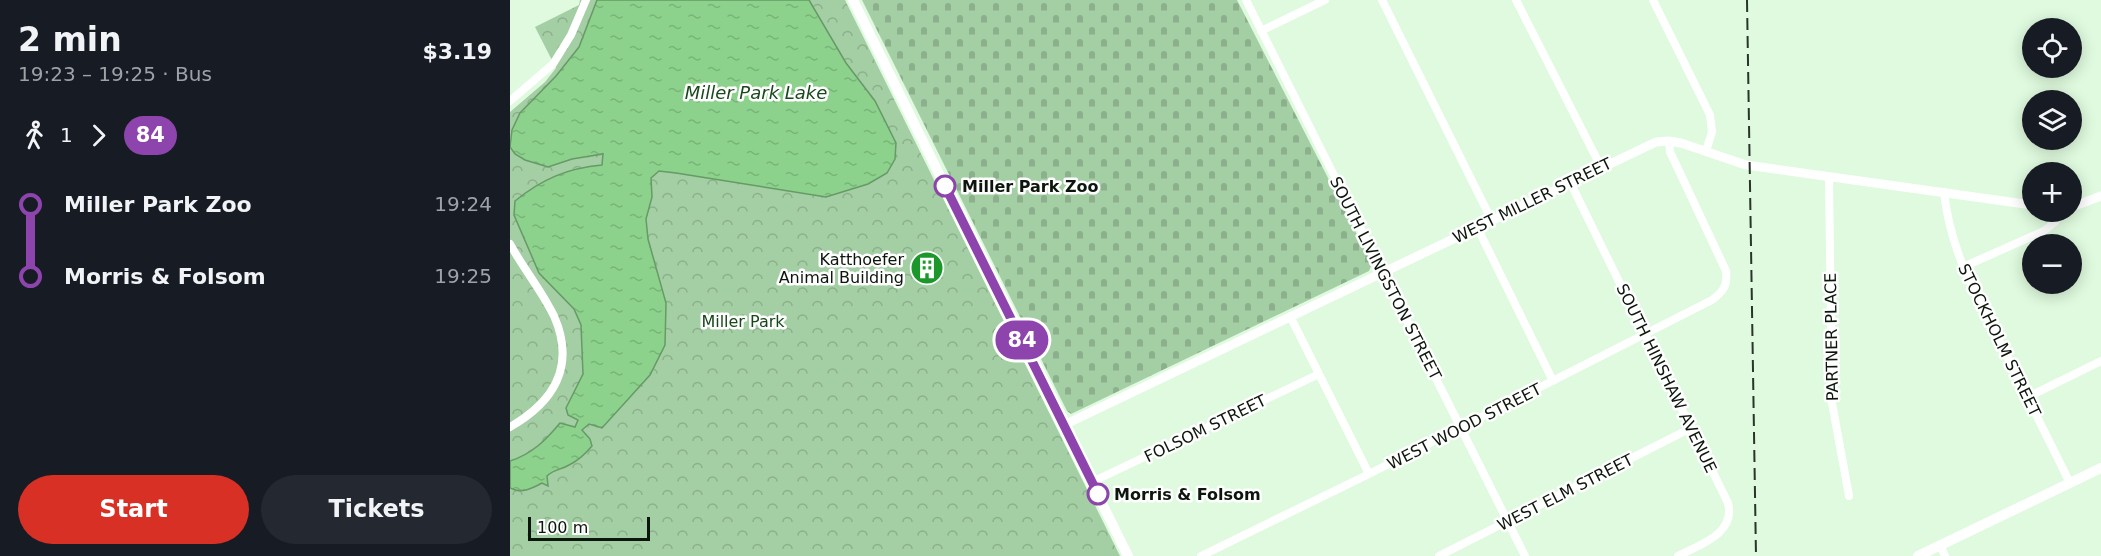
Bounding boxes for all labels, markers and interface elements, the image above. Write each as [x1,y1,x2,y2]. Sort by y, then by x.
map controls [2022,18,2082,294]
button: locate [2022,18,2082,78]
text: 2 min [18,20,122,59]
text: $3.19 [422,39,492,64]
text: 19:23 – 19:25 · Bus [18,62,212,86]
water label: Miller Park Lake [685,82,827,103]
button: layers [2022,90,2082,150]
icon: walk [18,119,51,152]
icon: forward [82,119,115,152]
text: 1 [60,123,73,147]
text: 84 [136,123,165,147]
street label: WEST MILLER STREET [1450,154,1615,247]
button: + [2022,162,2082,222]
street label: SOUTH LIVINGSTON STREET [1326,173,1445,383]
marker: Miller Park Zoo [934,175,956,197]
place label: Miller Park Zoo [962,177,1098,196]
text: Miller Park Zoo [64,192,252,217]
text: 19:24 [434,192,492,216]
button: − [2022,234,2082,294]
place label: Katthoefer Animal Building [779,250,904,287]
building icon: Katthoefer Animal Building [909,250,945,286]
street label: STOCKHOLM STREET [1954,261,2045,420]
text: Morris & Folsom [64,264,266,289]
text: 19:25 [434,264,492,288]
street label: PARTNER PLACE [1821,273,1842,401]
street label: SOUTH HINSHAW AVENUE [1612,281,1721,476]
park label: Miller Park [701,312,785,331]
line badge: 84 [995,320,1049,360]
text: 84 [1007,328,1037,352]
street label: WEST WOOD STREET [1384,379,1545,474]
street label: FOLSOM STREET [1141,391,1270,466]
street label: WEST ELM STREET [1494,450,1637,535]
button: Start [18,475,249,544]
button: Tickets [261,475,492,544]
marker: Morris & Folsom [1087,483,1109,505]
place label: Morris & Folsom [1114,485,1261,504]
scale bar [528,514,650,542]
text: 100 m [537,518,588,537]

